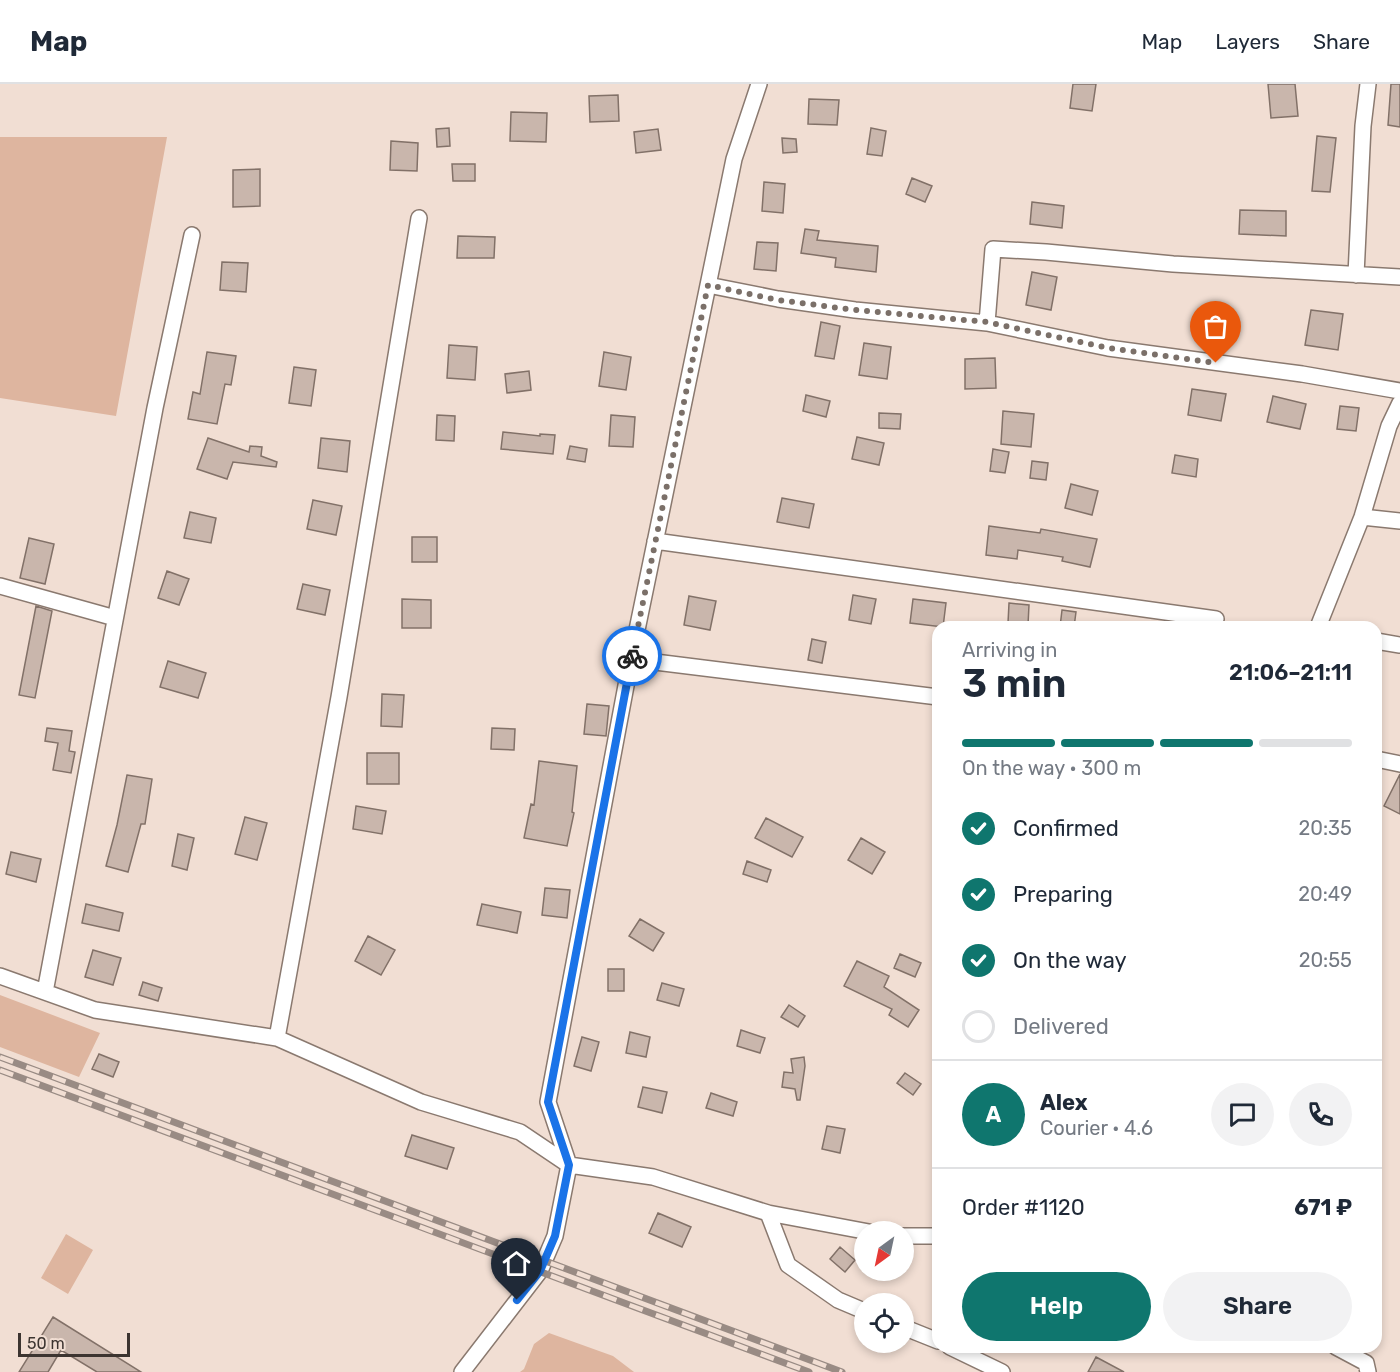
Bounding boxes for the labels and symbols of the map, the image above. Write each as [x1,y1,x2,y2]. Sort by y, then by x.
pin [1190,301,1241,363]
courier [602,626,662,686]
north arrow [854,1221,914,1281]
pin [491,1238,542,1300]
scale bar [18,1330,130,1358]

